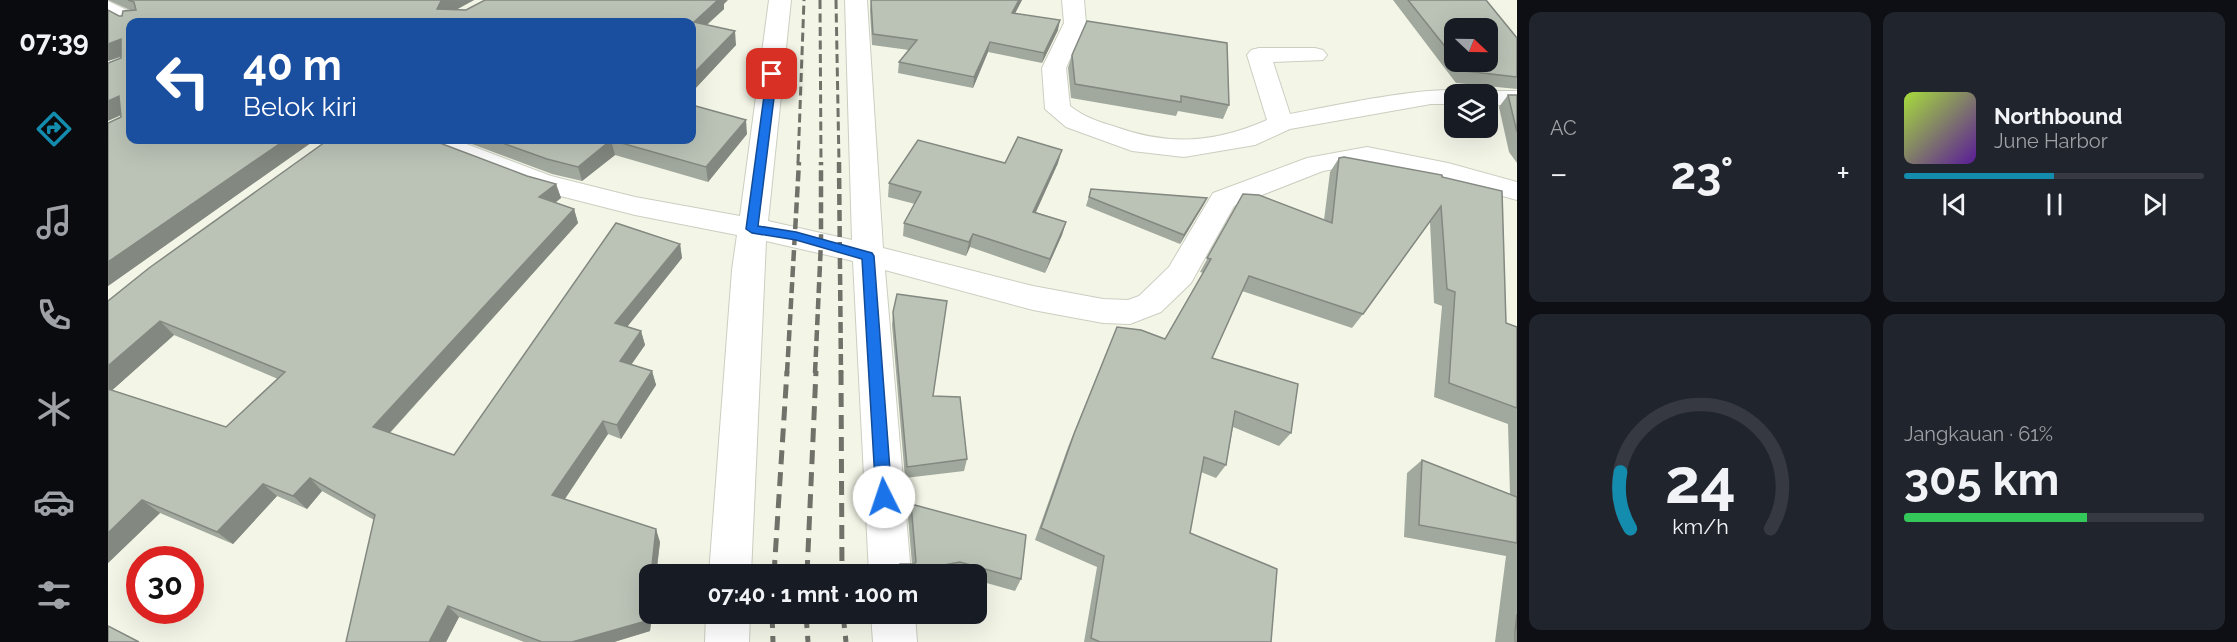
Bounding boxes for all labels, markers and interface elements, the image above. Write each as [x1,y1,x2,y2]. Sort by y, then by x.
north arrow [1444,18,1498,72]
map controls [1444,18,1498,138]
text: 07:39 [19,26,89,57]
text: 40 m [243,41,342,90]
icon: left [144,42,222,120]
pin [746,48,797,99]
icon: arrive [755,57,788,90]
button: layers [1444,84,1498,138]
text: Belok kiri [243,91,357,122]
text: Northbound [1994,103,2123,129]
icon: directions [33,108,75,150]
text: AC [1550,116,1577,140]
text: June Harbor [1994,129,2108,153]
text: 23° [1671,147,1733,200]
text: − [1550,154,1568,193]
text: + [1836,154,1850,193]
icon: previous [1938,188,1971,221]
icon: pause [2038,188,2071,221]
icon: next [2138,188,2171,221]
icon: music [33,201,75,243]
icon: phone [33,294,75,336]
icon: climate [33,388,75,430]
text: Jangkauan · 61% [1904,422,2053,446]
text: 24 [1665,444,1735,518]
text: 305 km [1904,453,2059,506]
position arrow [852,465,916,529]
icon: car [33,481,75,523]
text: km/h [1672,514,1728,539]
speed limit sign: 30 [126,546,204,624]
icon: filters [33,574,75,616]
text: 07:40 · 1 mnt · 100 m [708,581,918,607]

